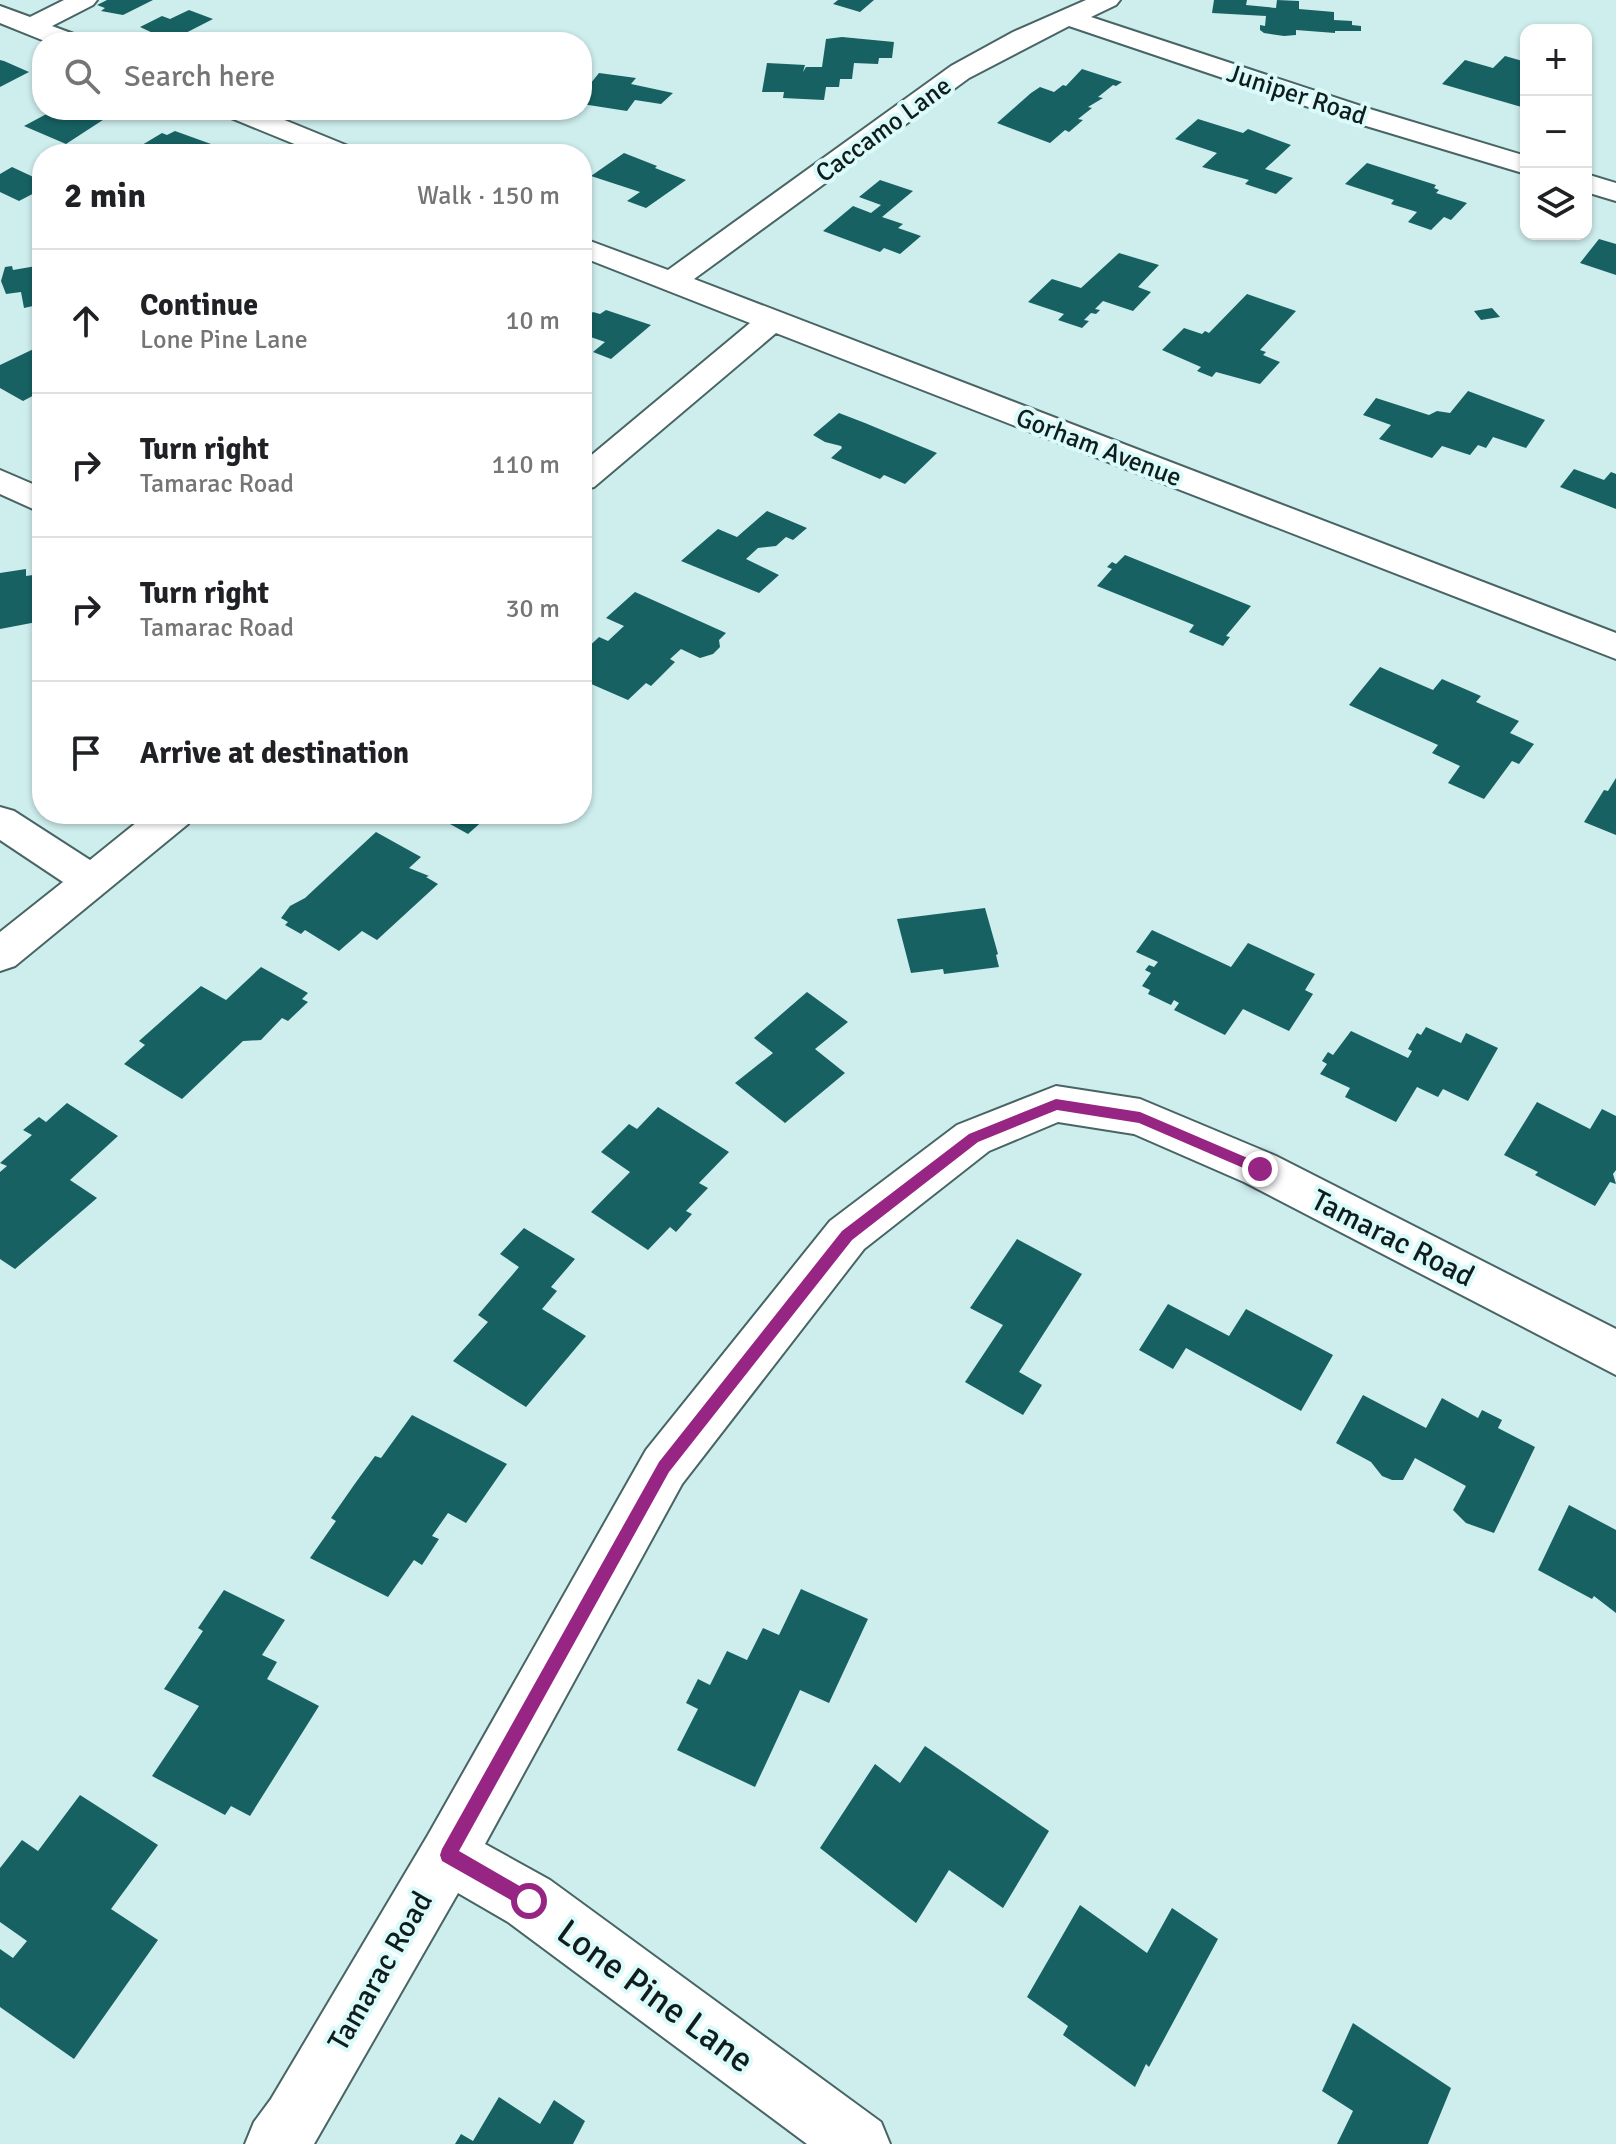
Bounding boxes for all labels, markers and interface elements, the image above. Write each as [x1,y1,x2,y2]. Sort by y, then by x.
map controls [1520,24,1592,240]
button: + [1520,24,1592,96]
search box [32,32,592,120]
icon: search [60,54,104,98]
street label: Juniper Road [1223,57,1371,133]
text: Search here [124,58,275,95]
street label: Caccamo Lane [810,70,958,190]
button: − [1520,96,1592,168]
button: layers [1520,168,1592,240]
text: 2 min [64,175,146,217]
text: Walk · 150 m [417,180,560,212]
text: Continue [140,287,258,324]
icon: ahead [64,299,108,343]
text: 10 m [505,305,560,337]
text: Lone Pine Lane [140,324,308,356]
street label: Gorham Avenue [1011,402,1186,494]
text: Turn right [140,431,269,468]
icon: right [64,443,108,487]
text: 110 m [491,449,560,481]
text: Tamarac Road [140,468,294,500]
text: Turn right [140,575,269,612]
icon: right [64,587,108,631]
text: 30 m [505,593,560,625]
text: Tamarac Road [140,612,294,644]
icon: arrive [64,731,108,775]
text: Arrive at destination [140,735,409,772]
route end [1242,1151,1278,1187]
street label: Tamarac Road [1305,1182,1480,1295]
route start [511,1883,547,1919]
street label: Tamarac Road [320,1885,441,2057]
street label: Lone Pine Lane [548,1910,762,2083]

